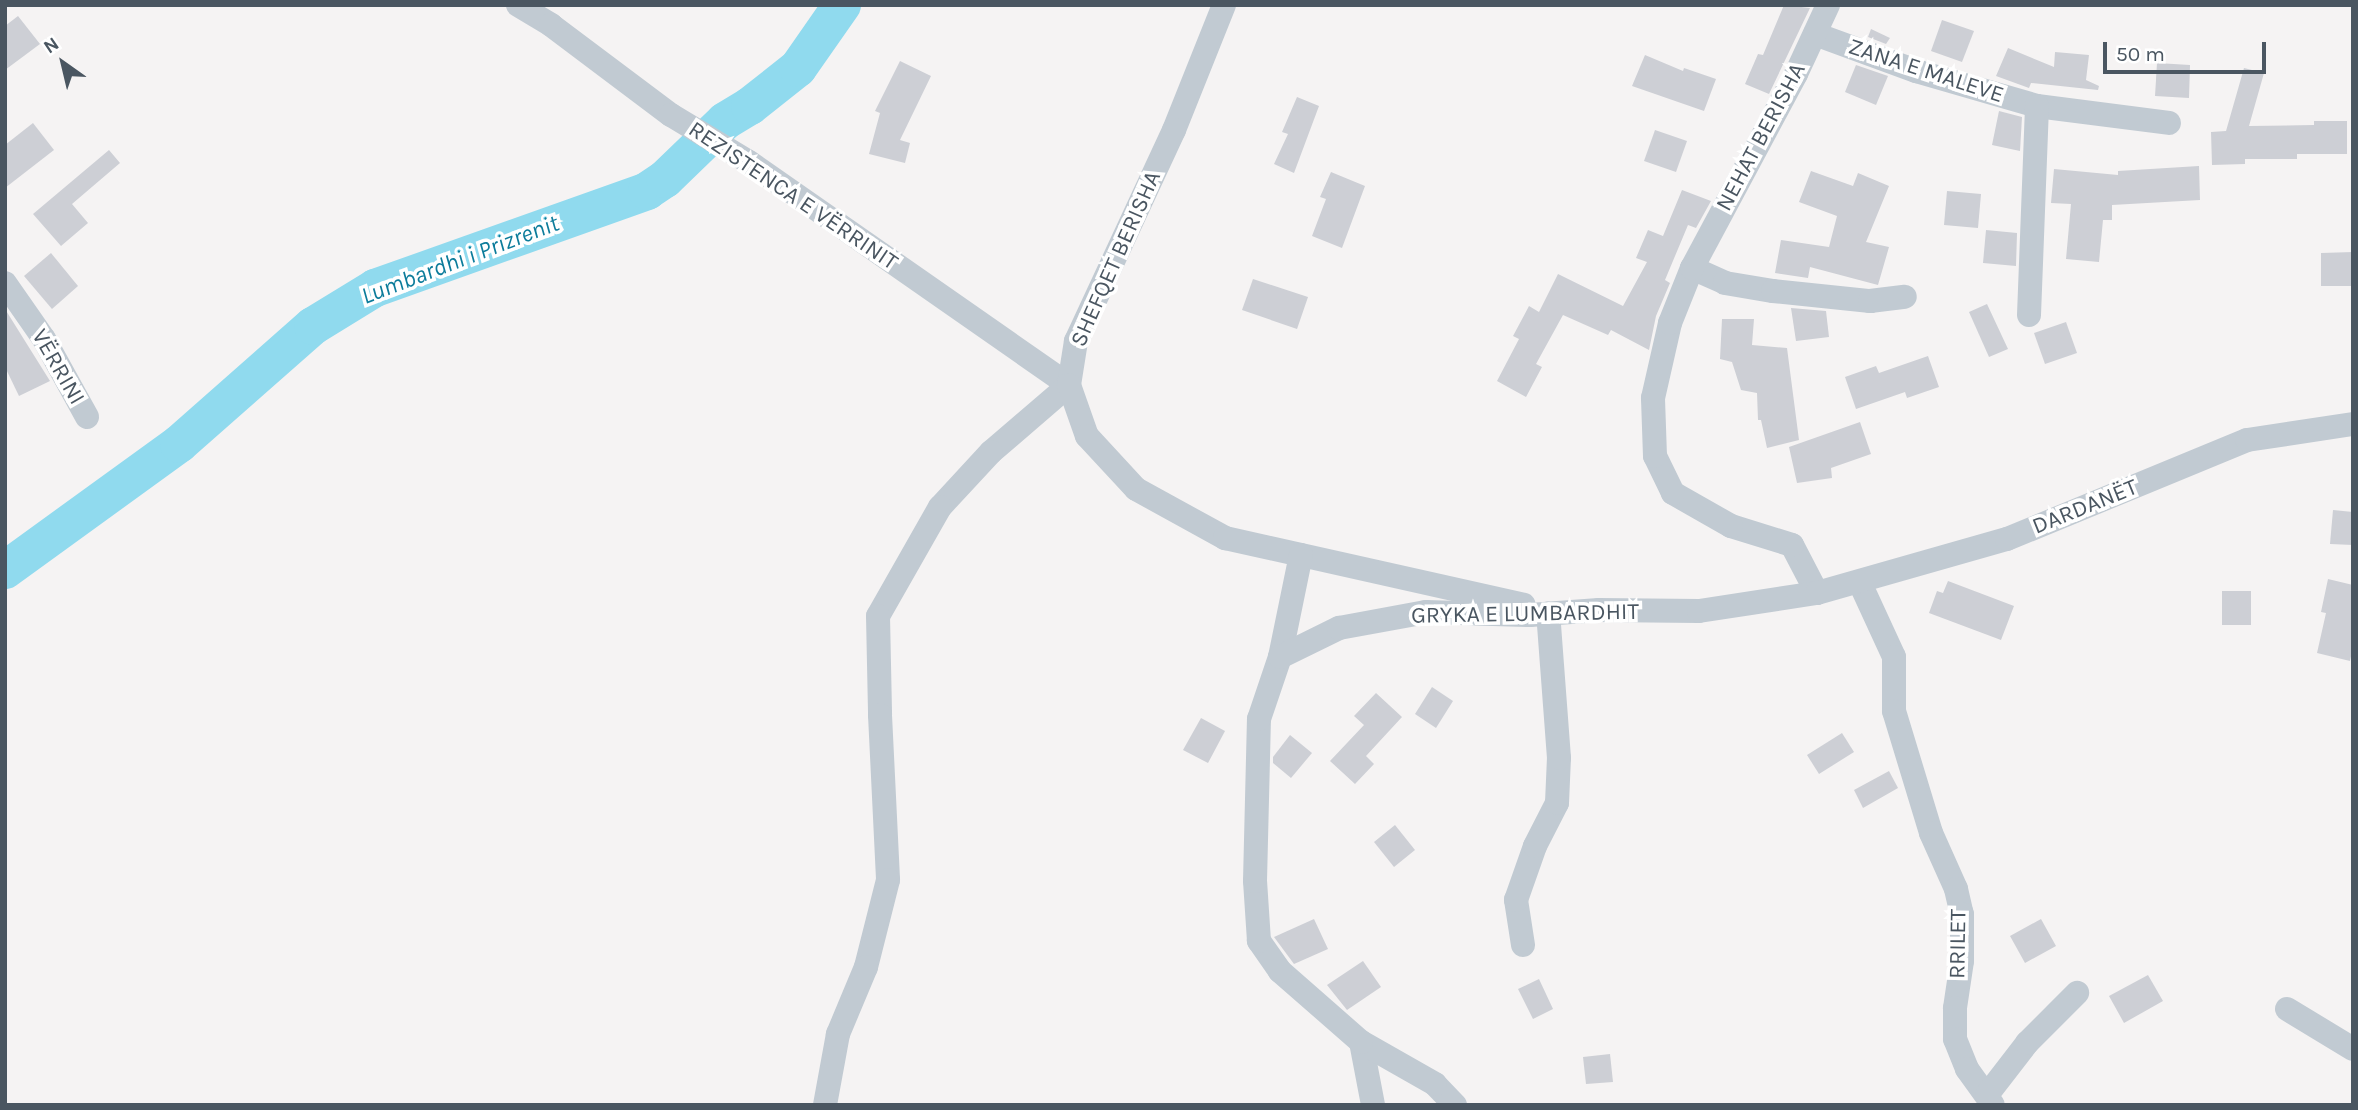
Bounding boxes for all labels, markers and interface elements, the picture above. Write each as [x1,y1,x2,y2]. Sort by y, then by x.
north arrow [28,28,98,98]
scale bar [2106,28,2269,72]
text: N [39,33,63,59]
street label: ZANA E MALEVE [1845,33,2007,109]
text: 50 m [2116,42,2165,66]
street label: NEHAT BERISHA [1710,58,1812,216]
street label: REZISTENCA E VËRRINIT [683,116,903,276]
street label: SHEFQET BERISHA [1065,167,1167,351]
water label: Lumbardhi i Prizrenit [357,209,563,311]
street label: VËRRINI [25,324,91,410]
street label: DARDANËT [2028,473,2142,541]
street label: GRYKA E LUMBARDHIT [1411,598,1639,630]
street label: RRILET [1944,909,1972,979]

